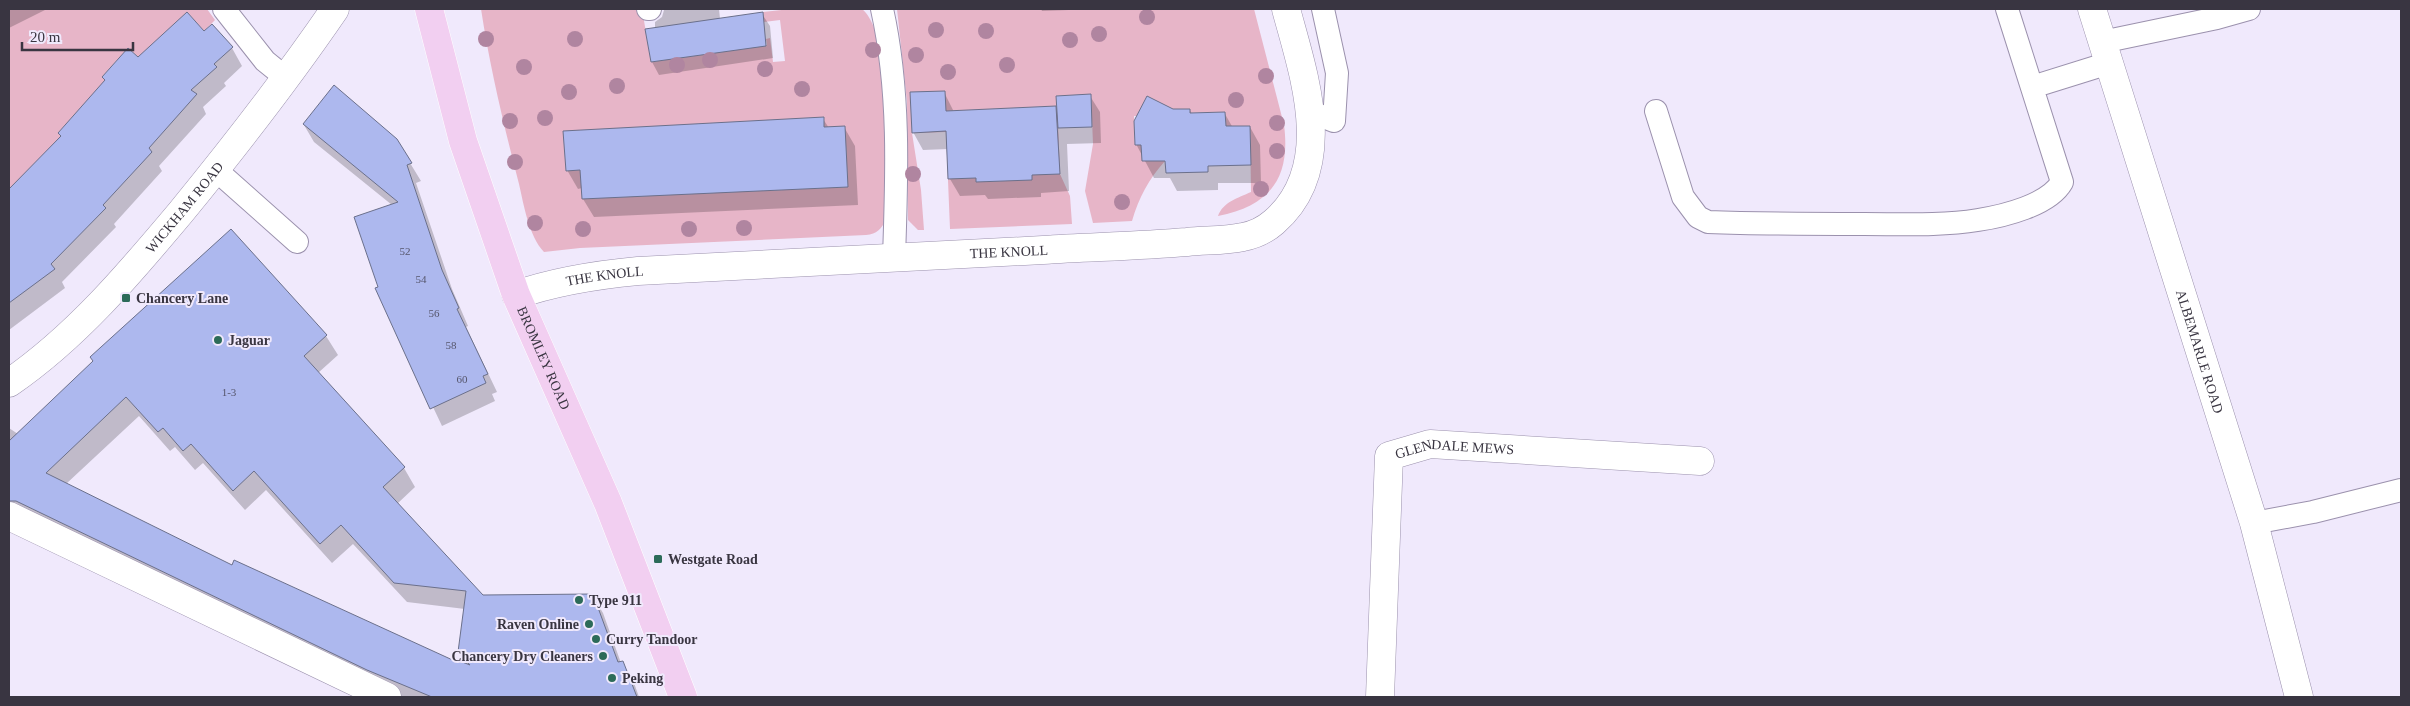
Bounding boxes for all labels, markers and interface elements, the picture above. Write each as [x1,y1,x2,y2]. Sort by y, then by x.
scale bar [22,20,134,52]
text: 20 m [30,29,61,45]
street label: WICKHAM ROAD [143,159,226,256]
street label: THE KNOLL [969,243,1048,261]
house number: 52 [400,245,411,257]
street label: THE KNOLL [565,264,644,289]
house number: 54 [416,273,427,285]
street label: ALBEMARLE ROAD [2173,288,2226,415]
place label: Chancery Lane [136,291,228,306]
marker: Chancery Lane [120,292,132,304]
street label: BROMLEY ROAD [514,304,573,412]
house number: 56 [429,307,440,319]
place label: Jaguar [228,333,270,348]
marker: Jaguar [212,334,224,346]
house number: 58 [446,339,457,351]
house number: 60 [457,373,468,385]
house number: 1-3 [222,386,237,398]
street label: GLENDALE MEWS [1393,437,1515,462]
place label: Westgate Road [668,552,758,567]
marker: Westgate Road [652,553,664,565]
place label: Type 911 [589,593,642,608]
marker: Type 911 [573,594,585,606]
place label: Raven Online [497,617,579,632]
marker: Raven Online [583,618,595,630]
place label: Curry Tandoor [606,632,697,647]
marker: Curry Tandoor [590,633,602,645]
place label: Chancery Dry Cleaners [451,649,594,664]
marker: Chancery Dry Cleaners [597,650,609,662]
place label: Peking [622,671,663,686]
marker: Peking [606,672,618,684]

